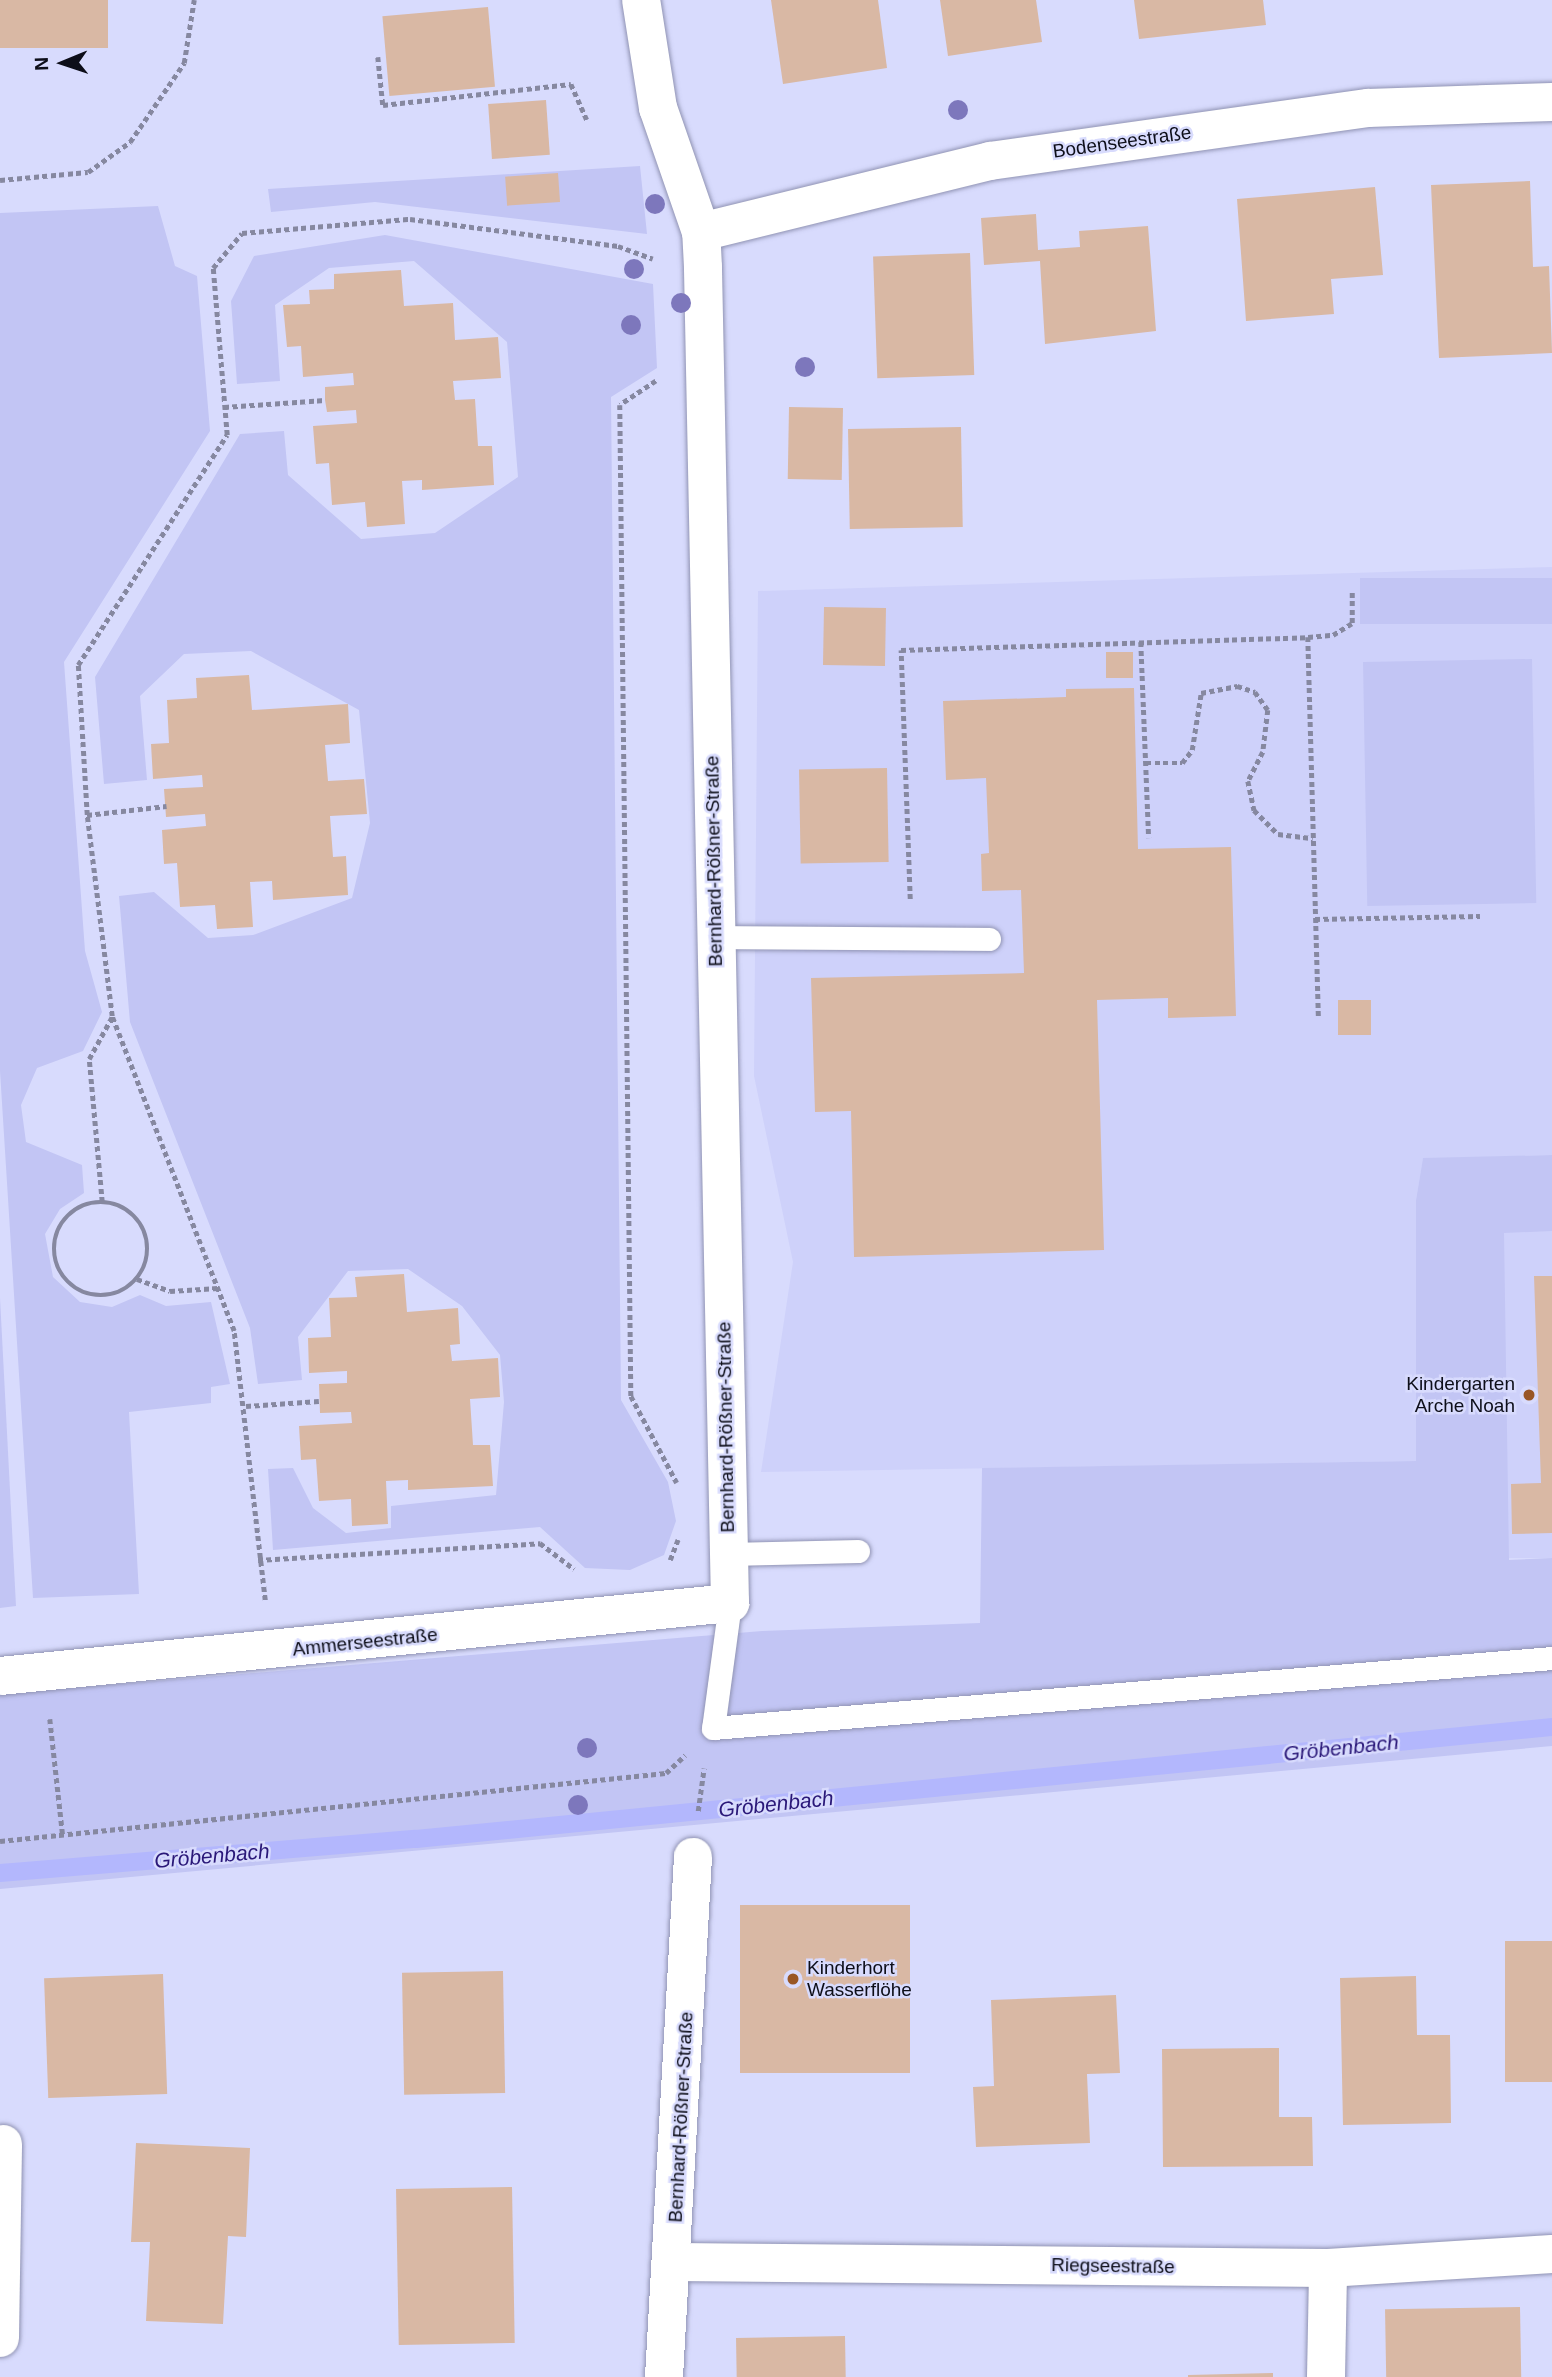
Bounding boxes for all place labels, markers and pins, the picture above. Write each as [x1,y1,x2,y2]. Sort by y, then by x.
place label: Kindergarten Arche Noah [1406,1373,1515,1417]
marker: Kindergarten Arche Noah [1521,1387,1537,1403]
place label: Kinderhort Wasserflöhe [807,1957,912,2001]
marker: Kinderhort Wasserflöhe [785,1971,801,1987]

